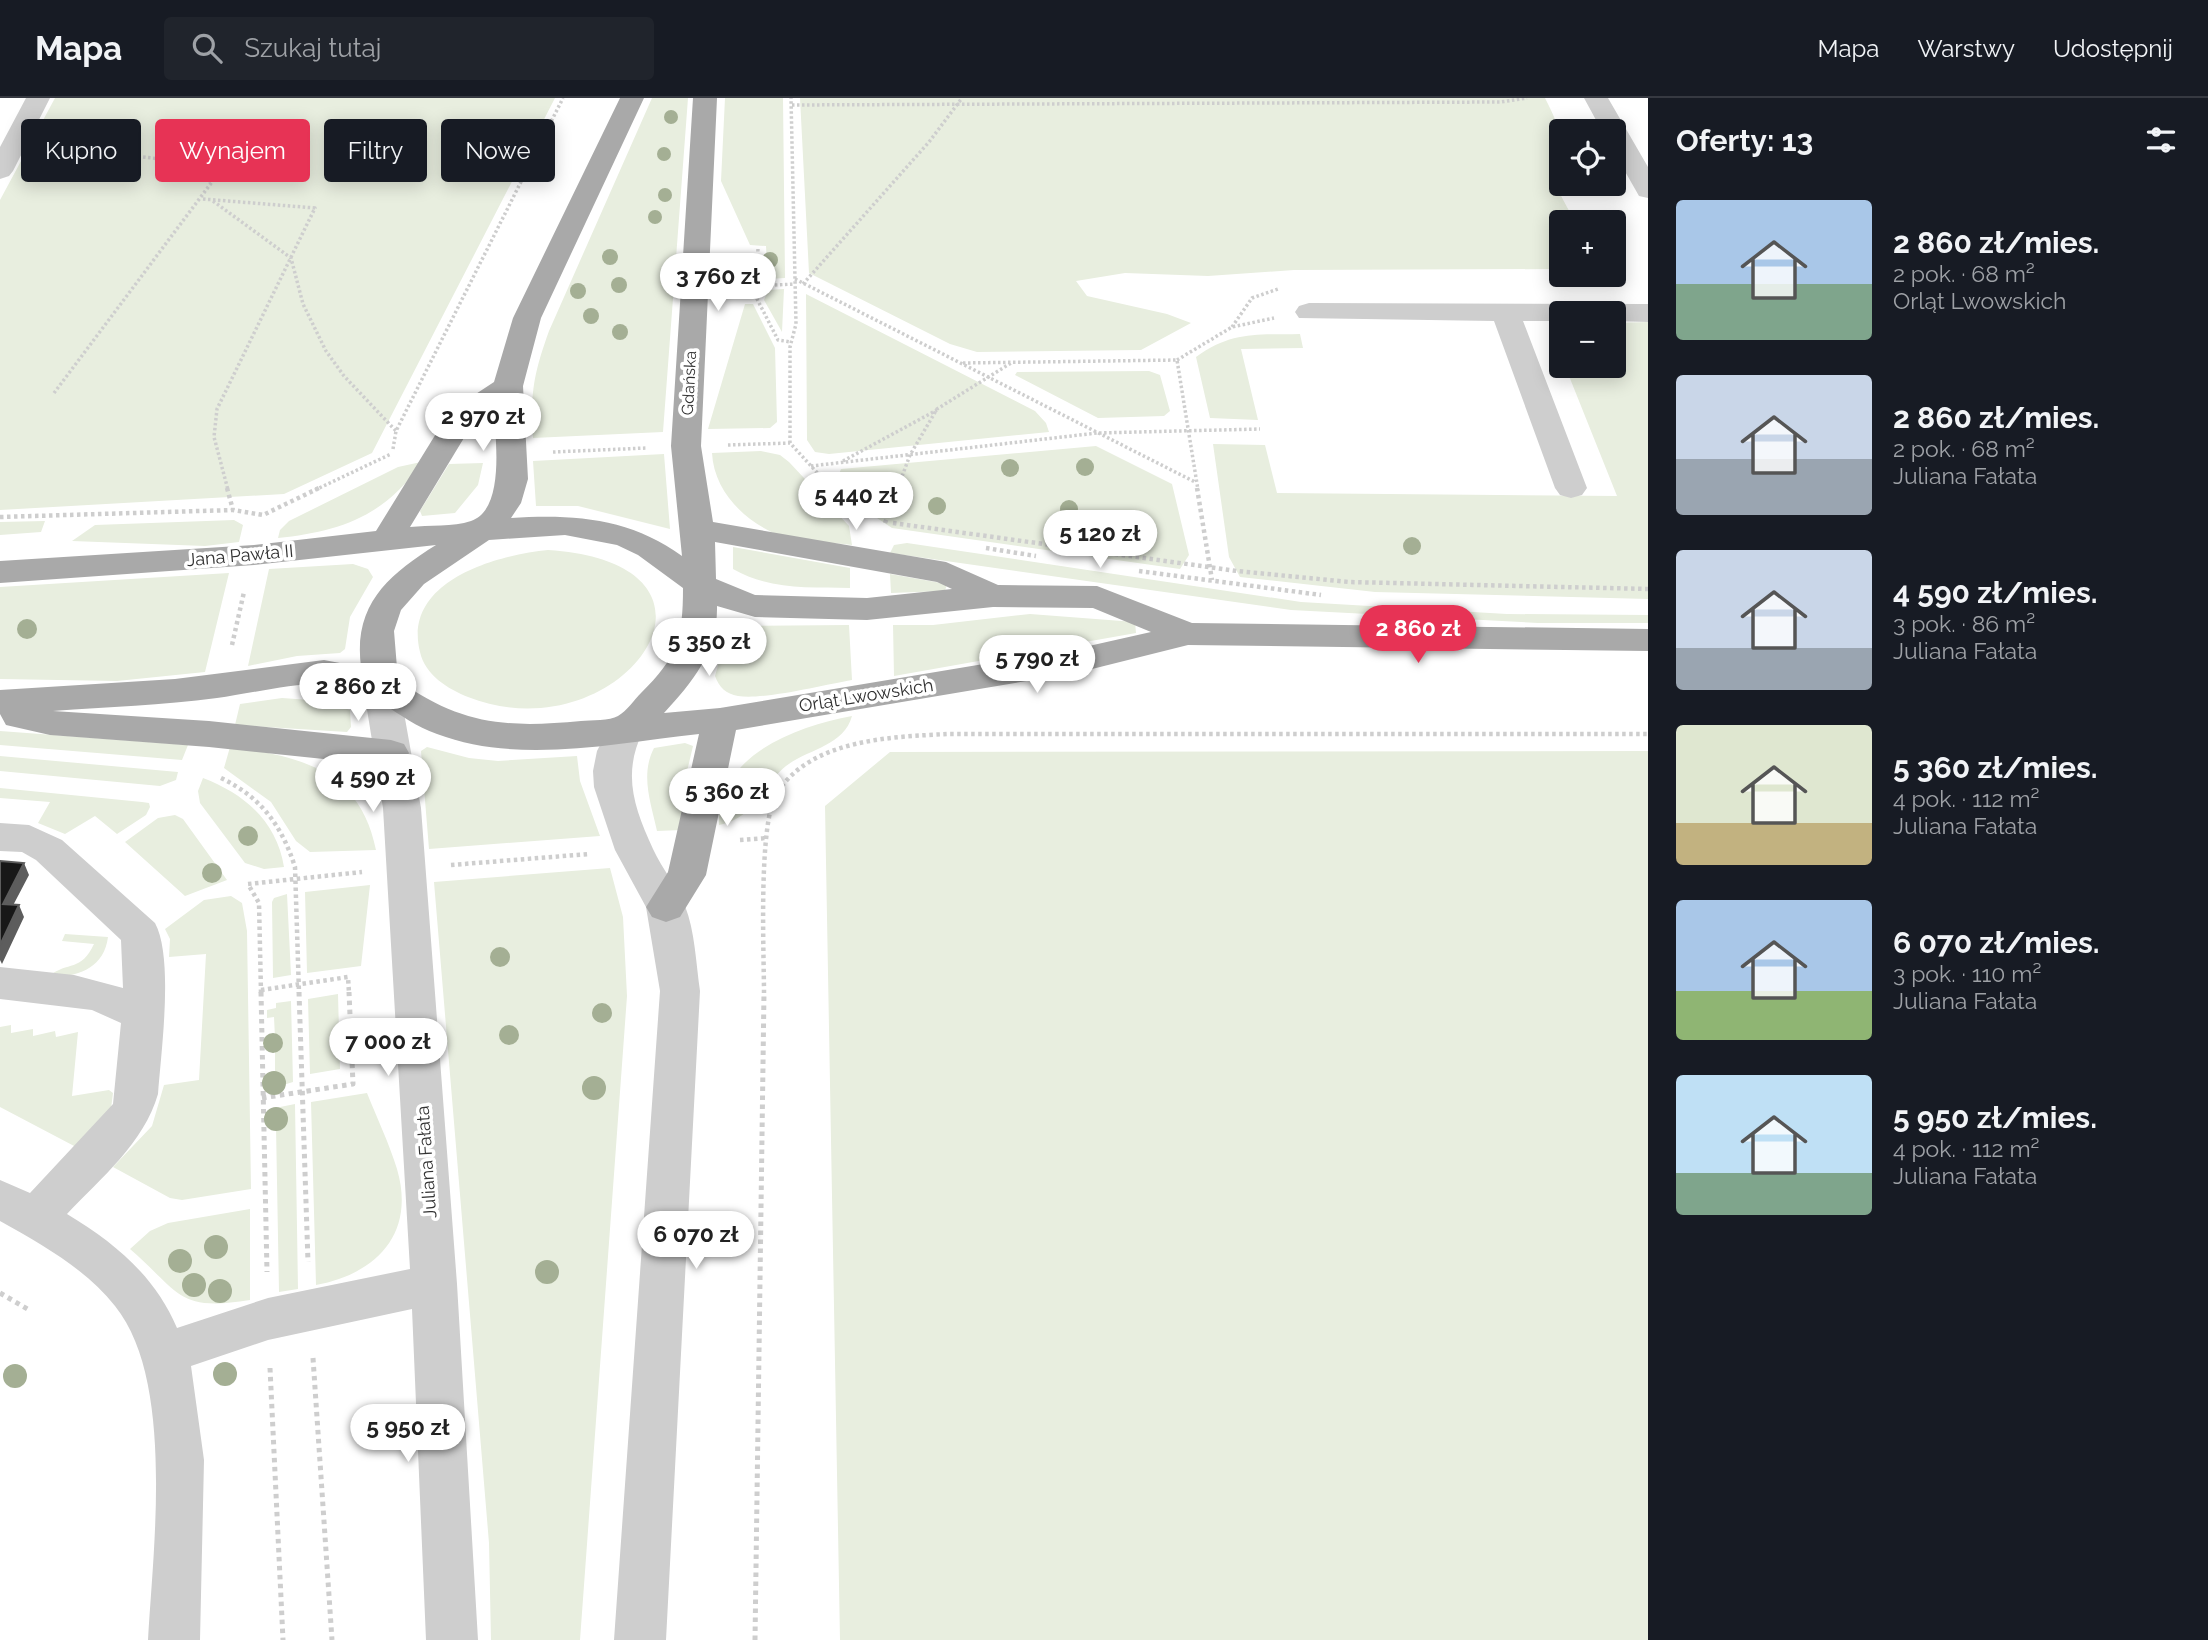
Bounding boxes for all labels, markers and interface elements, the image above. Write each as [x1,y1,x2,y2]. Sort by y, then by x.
search box [164,17,654,80]
text: Mapa [35,29,122,68]
icon: search [188,29,226,67]
text: Szukaj tutaj [244,33,381,63]
text: Mapa [1818,34,1879,63]
text: Warstwy [1917,34,2015,63]
text: Udostępnij [2053,34,2173,63]
chip: Kupno [21,119,141,182]
chip: Wynajem [155,119,310,182]
chip: Filtry [324,119,427,182]
chip: Nowe [441,119,555,182]
map controls [1549,119,1626,378]
button: locate [1549,119,1626,196]
icon: filters [2142,121,2180,159]
text: Oferty: 13 [1676,123,1813,158]
button: + [1549,210,1626,287]
text: 2 860 zł/mies. [1893,225,2099,260]
icon: home [1732,228,1816,312]
pin: 3 760 zł [646,254,790,313]
text: 2 pok. · 68 m² [1893,260,2035,287]
text: 3 760 zł [676,262,760,289]
text: Orląt Lwowskich [1893,287,2066,314]
button: − [1549,301,1626,378]
street label: Gdańska [678,350,700,416]
pin: 2 970 zł [411,394,555,453]
text: 2 860 zł/mies. [1893,400,2099,435]
text: 2 970 zł [441,402,525,429]
icon: home [1732,403,1816,487]
text: 2 pok. · 68 m² [1893,435,2035,462]
text: Juliana Fałata [1893,462,2037,489]
pin: 5 440 zł [784,472,928,532]
text: 5 440 zł [814,481,898,508]
pin: 5 120 zł [1028,510,1172,570]
text: 5 120 zł [1059,519,1141,546]
street label: Jana Pawła II [186,540,294,570]
text: 4 590 zł/mies. [1893,575,2097,610]
icon: home [1732,578,1816,662]
pin: 2 860 zł [1346,606,1490,665]
text: 3 pok. · 86 m² [1893,610,2035,637]
text: 2 860 zł [1375,614,1461,641]
pin: 5 350 zł [637,618,781,678]
text: 5 350 zł [668,627,750,654]
pin: 5 790 zł [965,636,1109,695]
text: Juliana Fałata [1893,637,2037,664]
text: 5 790 zł [995,644,1079,671]
pin: 2 860 zł [286,664,430,723]
text: 2 860 zł [315,672,401,699]
street label: Orląt Lwowskich [797,674,935,716]
text: 5 360 zł/mies. [1893,750,2098,785]
icon: home [1732,753,1816,837]
pin: 4 590 zł [301,754,445,814]
text: 4 590 zł [331,763,415,790]
pin: 5 360 zł [655,768,799,828]
text: 5 360 zł [685,777,769,804]
text: 4 pok. · 112 m² [1893,785,2040,812]
text: Juliana Fałata [1893,812,2037,839]
text: 6 070 zł/mies. [1893,925,2100,960]
icon: home [1732,928,1816,1012]
text: 3 pok. · 110 m² [1893,960,2041,987]
text: Juliana Fałata [1893,987,2037,1014]
pin: 7 000 zł [316,1018,460,1078]
text: 7 000 zł [345,1027,431,1054]
text: 5 950 zł/mies. [1893,1100,2097,1135]
icon: home [1732,1103,1816,1187]
street label: Juliana Fałata [412,1105,440,1219]
text: 4 pok. · 112 m² [1893,1135,2040,1162]
text: Juliana Fałata [1893,1162,2037,1189]
pin: 6 070 zł [624,1212,768,1271]
text: 6 070 zł [653,1220,739,1247]
pin: 5 950 zł [336,1404,480,1464]
text: 5 950 zł [366,1413,450,1440]

